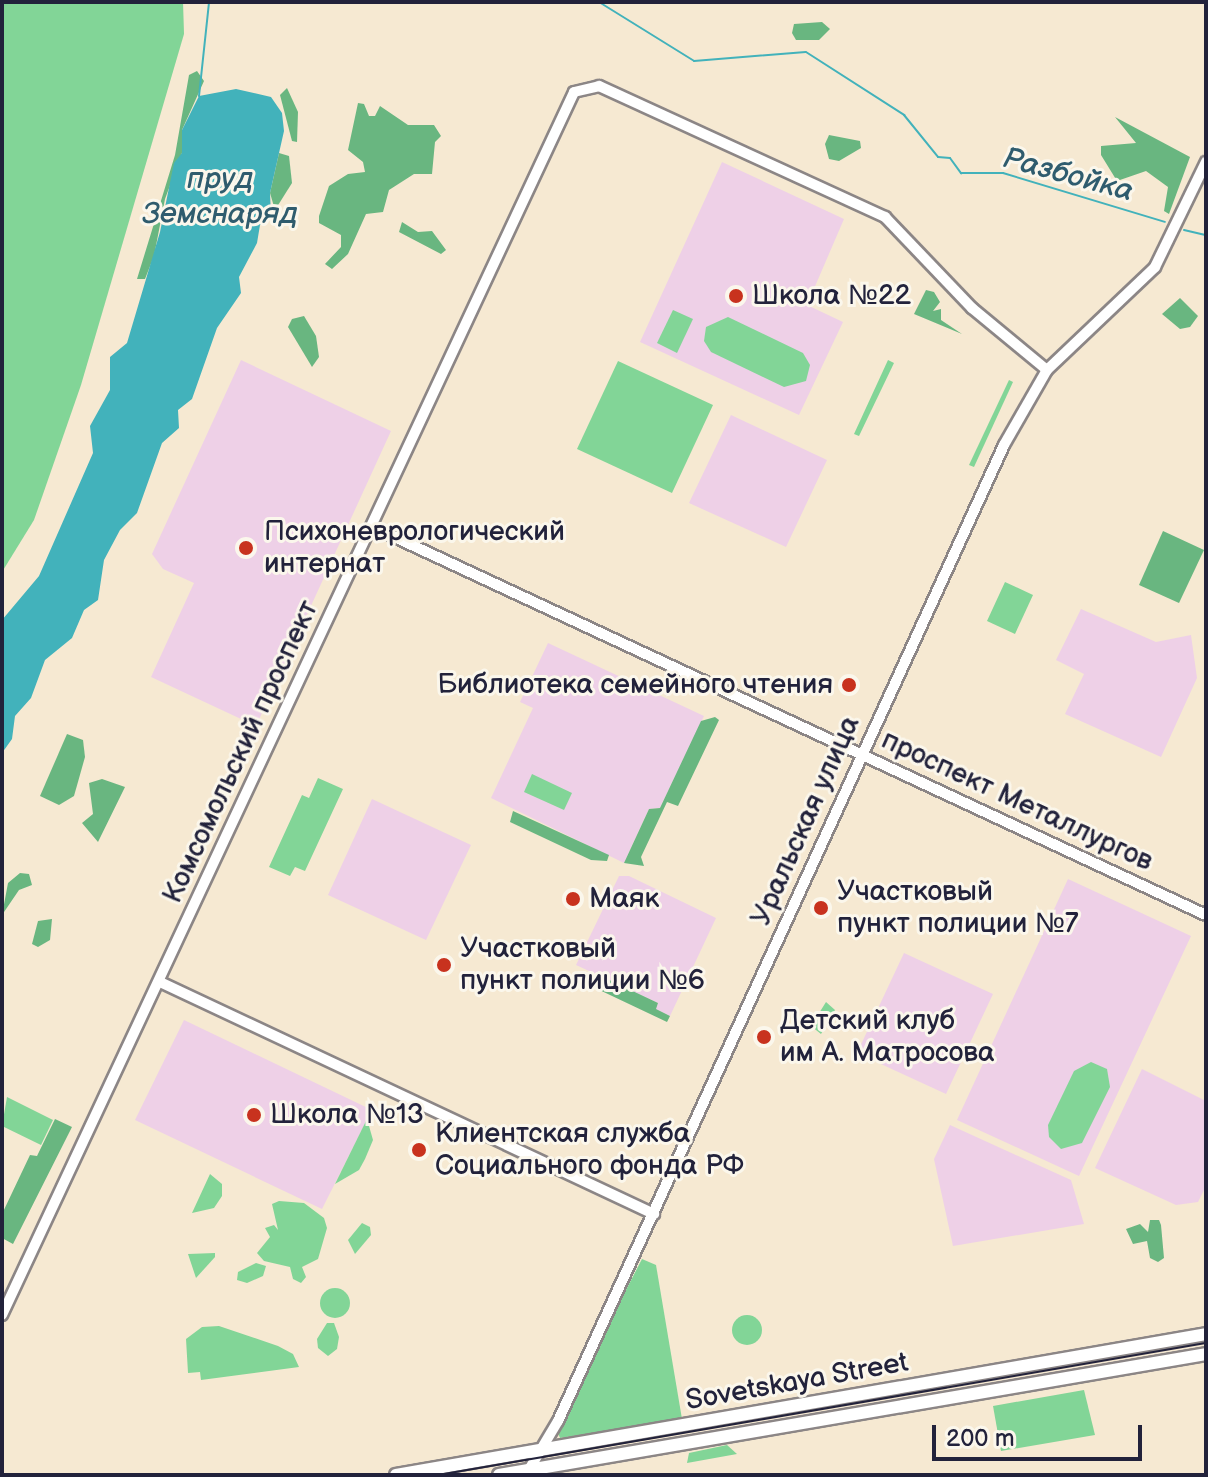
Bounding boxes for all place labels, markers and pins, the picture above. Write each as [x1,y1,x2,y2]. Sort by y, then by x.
place label: Школа №22 [752,279,911,313]
marker: Школа №22 [727,287,745,305]
place label: Психоневрологический интернат [264,515,565,581]
marker: Психоневрологический интернат [235,537,257,559]
place label: Библиотека семейного чтения [438,668,833,702]
marker: Библиотека семейного чтения [840,676,858,694]
place label: Участковый пункт полиции №7 [837,875,1079,941]
place label: Маяк [589,882,659,916]
marker: Маяк [564,890,582,908]
marker: Участковый пункт полиции №7 [812,899,830,917]
place label: Участковый пункт полиции №6 [460,932,705,998]
marker: Участковый пункт полиции №6 [435,956,453,974]
place label: Детский клуб им А. Матросова [780,1004,995,1070]
marker: Детский клуб им А. Матросова [755,1028,773,1046]
place label: Школа №13 [270,1098,424,1132]
marker: Школа №13 [245,1106,263,1124]
place label: Клиентская служба Социального фонда РФ [435,1117,744,1183]
marker: Клиентская служба Социального фонда РФ [410,1141,428,1159]

